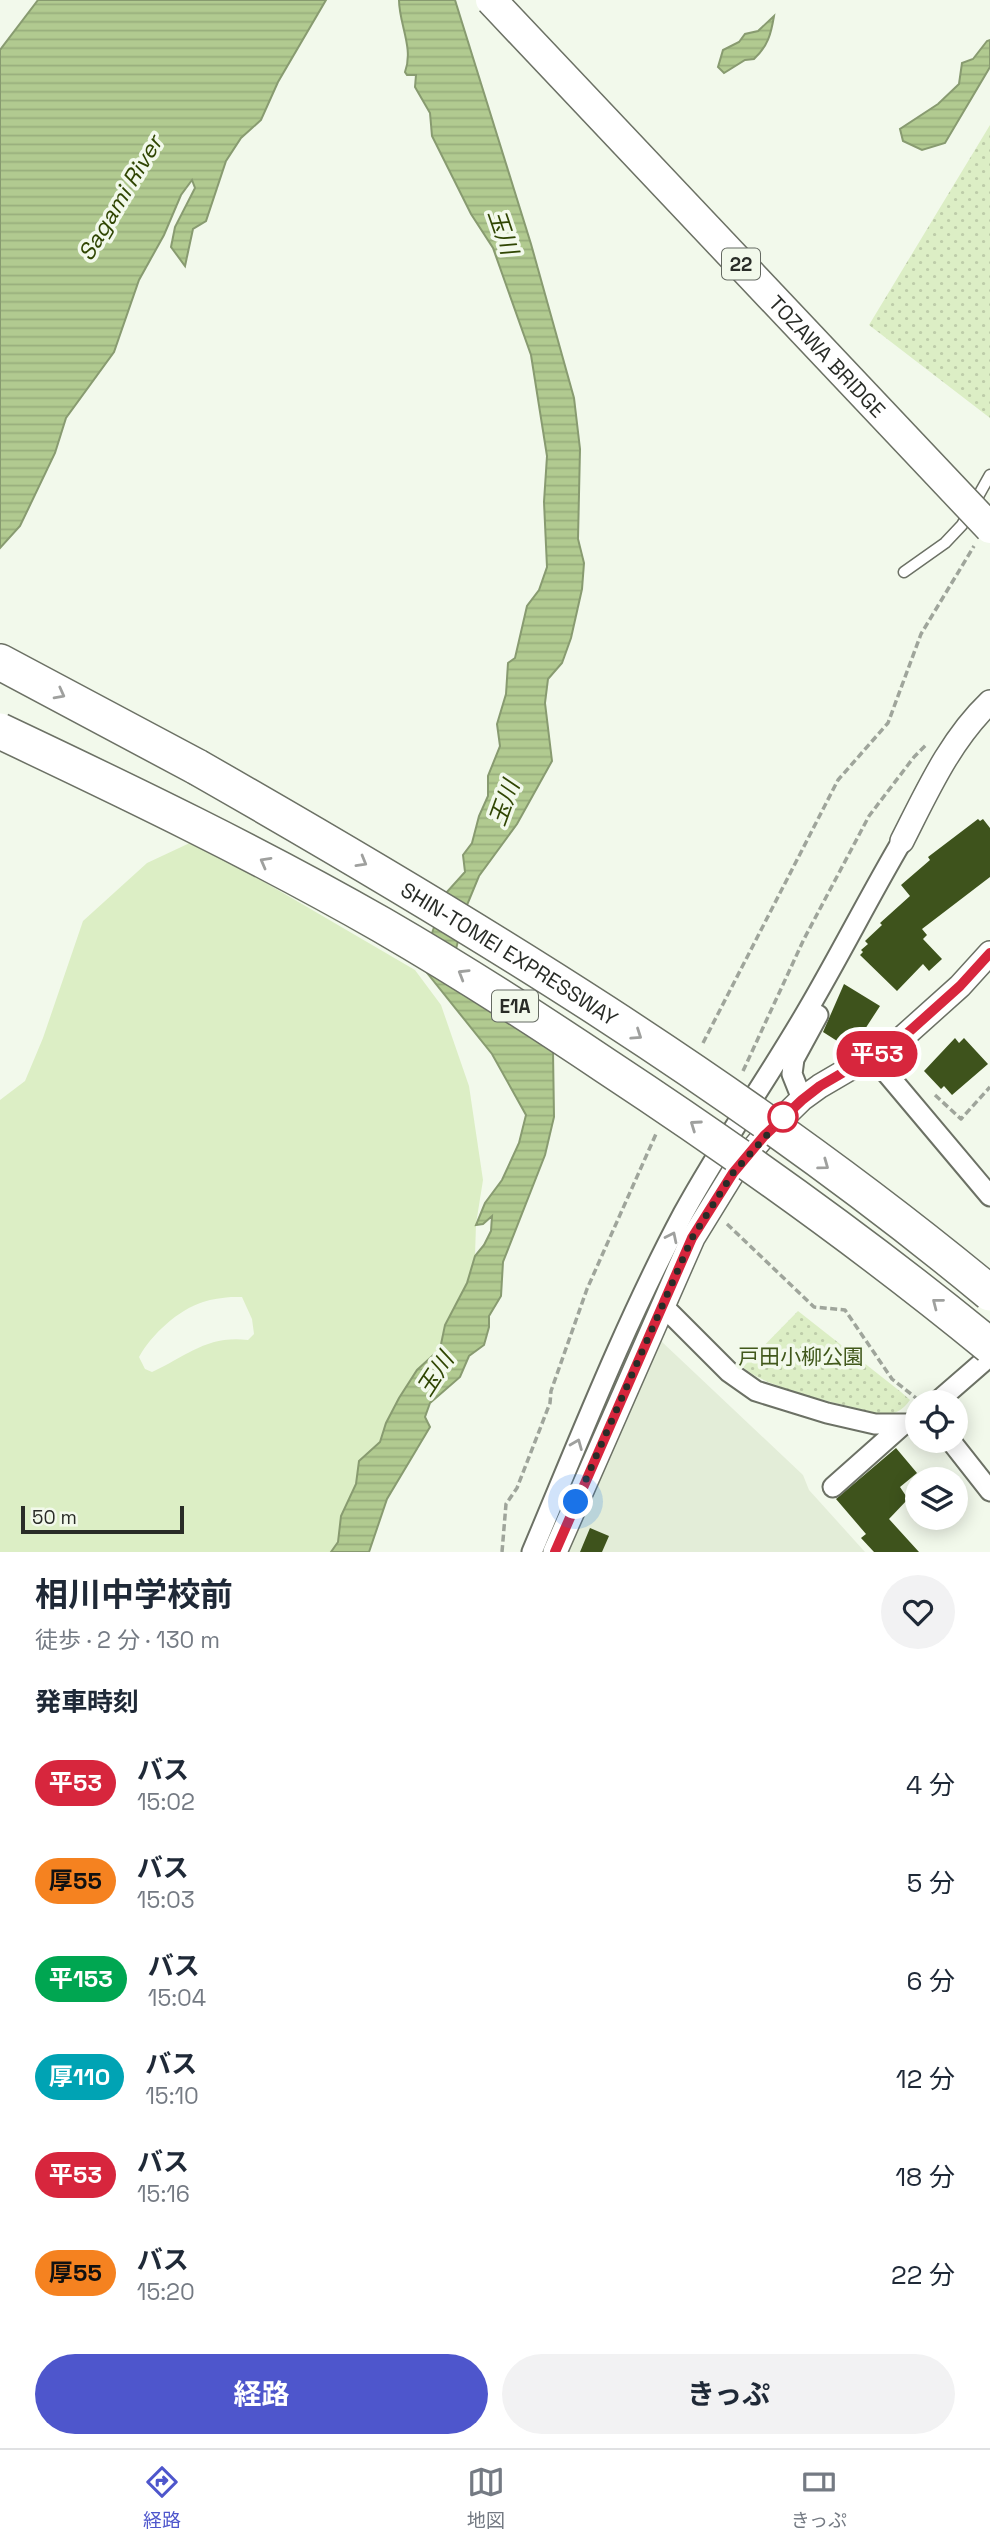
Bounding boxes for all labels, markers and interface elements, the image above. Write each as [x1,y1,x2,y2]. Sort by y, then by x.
water label: Sagami River [71,128,170,266]
water label: 玉川 [481,205,526,261]
road number: 22 [722,248,760,280]
street label: TOZAWA BRIDGE [763,289,892,423]
one-way arrow [53,686,65,699]
water label: 玉川 [482,773,527,830]
one-way arrow [354,854,367,867]
one-way arrow [260,857,272,870]
street label: SHIN-TOMEI EXPRESSWAY [396,876,623,1031]
one-way arrow [457,970,470,983]
road number: E1A [492,990,538,1022]
one-way arrow [630,1027,643,1040]
line badge: 平53 [837,1031,917,1077]
text: 平53 [851,1038,904,1069]
unlabelled marker [768,1102,798,1132]
one-way arrow [690,1121,703,1133]
one-way arrow [816,1157,829,1169]
one-way arrow [664,1232,678,1244]
one-way arrow [932,1299,945,1312]
park label: 戸田小柳公園 [738,1343,864,1370]
water label: 玉川 [410,1344,462,1401]
map controls [905,1390,968,1530]
button: locate [905,1390,968,1453]
one-way arrow [569,1438,583,1450]
button: layers [905,1467,968,1530]
your location [558,1484,593,1519]
scale bar [21,1503,184,1535]
text: 50 m [32,1505,77,1530]
text: 相川中学校前 [35,1574,233,1616]
button: heart [881,1575,955,1649]
text: 徒歩 · 2 分 · 130 m [35,1625,220,1655]
text: 発車時刻 [35,1685,139,1719]
text: バス [137,1753,189,1787]
text: 平53 [49,1767,102,1798]
text: 4 分 [906,1768,955,1802]
text: 15:02 [137,1787,195,1817]
text: バス [137,1851,189,1885]
text: 厚55 [49,1865,102,1896]
text: 5 分 [907,1866,955,1900]
text: 15:03 [137,1885,195,1915]
text: バス [148,1949,200,1983]
text: 平153 [49,1963,113,1994]
text: 6 分 [906,1964,955,1998]
text: 15:04 [148,1983,206,2013]
text: バス [145,2047,197,2081]
text: 厚110 [49,2061,110,2092]
text: 12 分 [896,2062,955,2096]
text: 15:10 [145,2081,199,2111]
text: バス [137,2145,189,2179]
text: 平53 [49,2159,102,2190]
text: 18 分 [895,2160,955,2194]
text: 15:16 [137,2179,190,2209]
text: バス [137,2243,189,2277]
text: 厚55 [49,2257,102,2288]
text: 22 分 [891,2258,955,2292]
text: 15:20 [137,2277,195,2307]
button: 経路 [35,2354,488,2434]
button: きっぷ [502,2354,955,2434]
tab: 経路 [143,2463,181,2533]
tab: 地図 [467,2463,505,2533]
tab: きっぷ [791,2463,847,2533]

